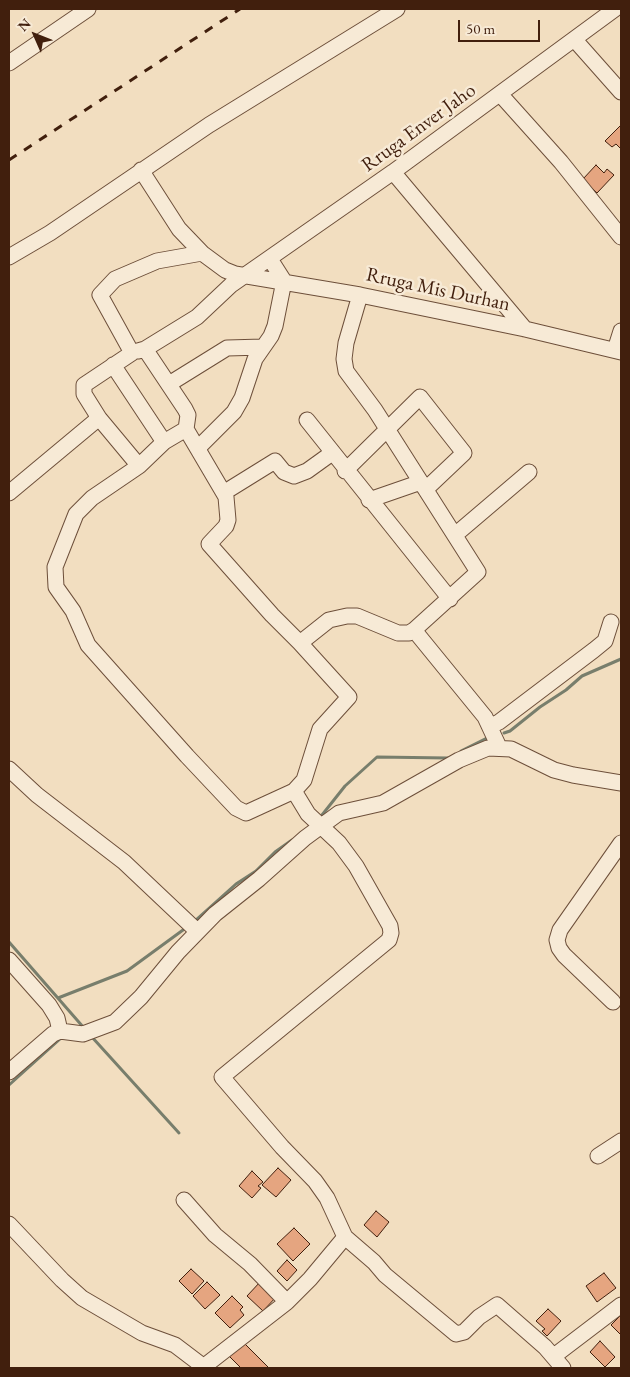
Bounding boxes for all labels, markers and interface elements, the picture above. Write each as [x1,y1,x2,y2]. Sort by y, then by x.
north arrow [10,10,60,60]
scale bar [460,10,542,42]
text: N [14,14,35,35]
text: 50 m [466,19,495,38]
street label: Rruga Enver Jaho [357,79,481,177]
street label: Rruga Mis Durhan [364,263,512,317]

